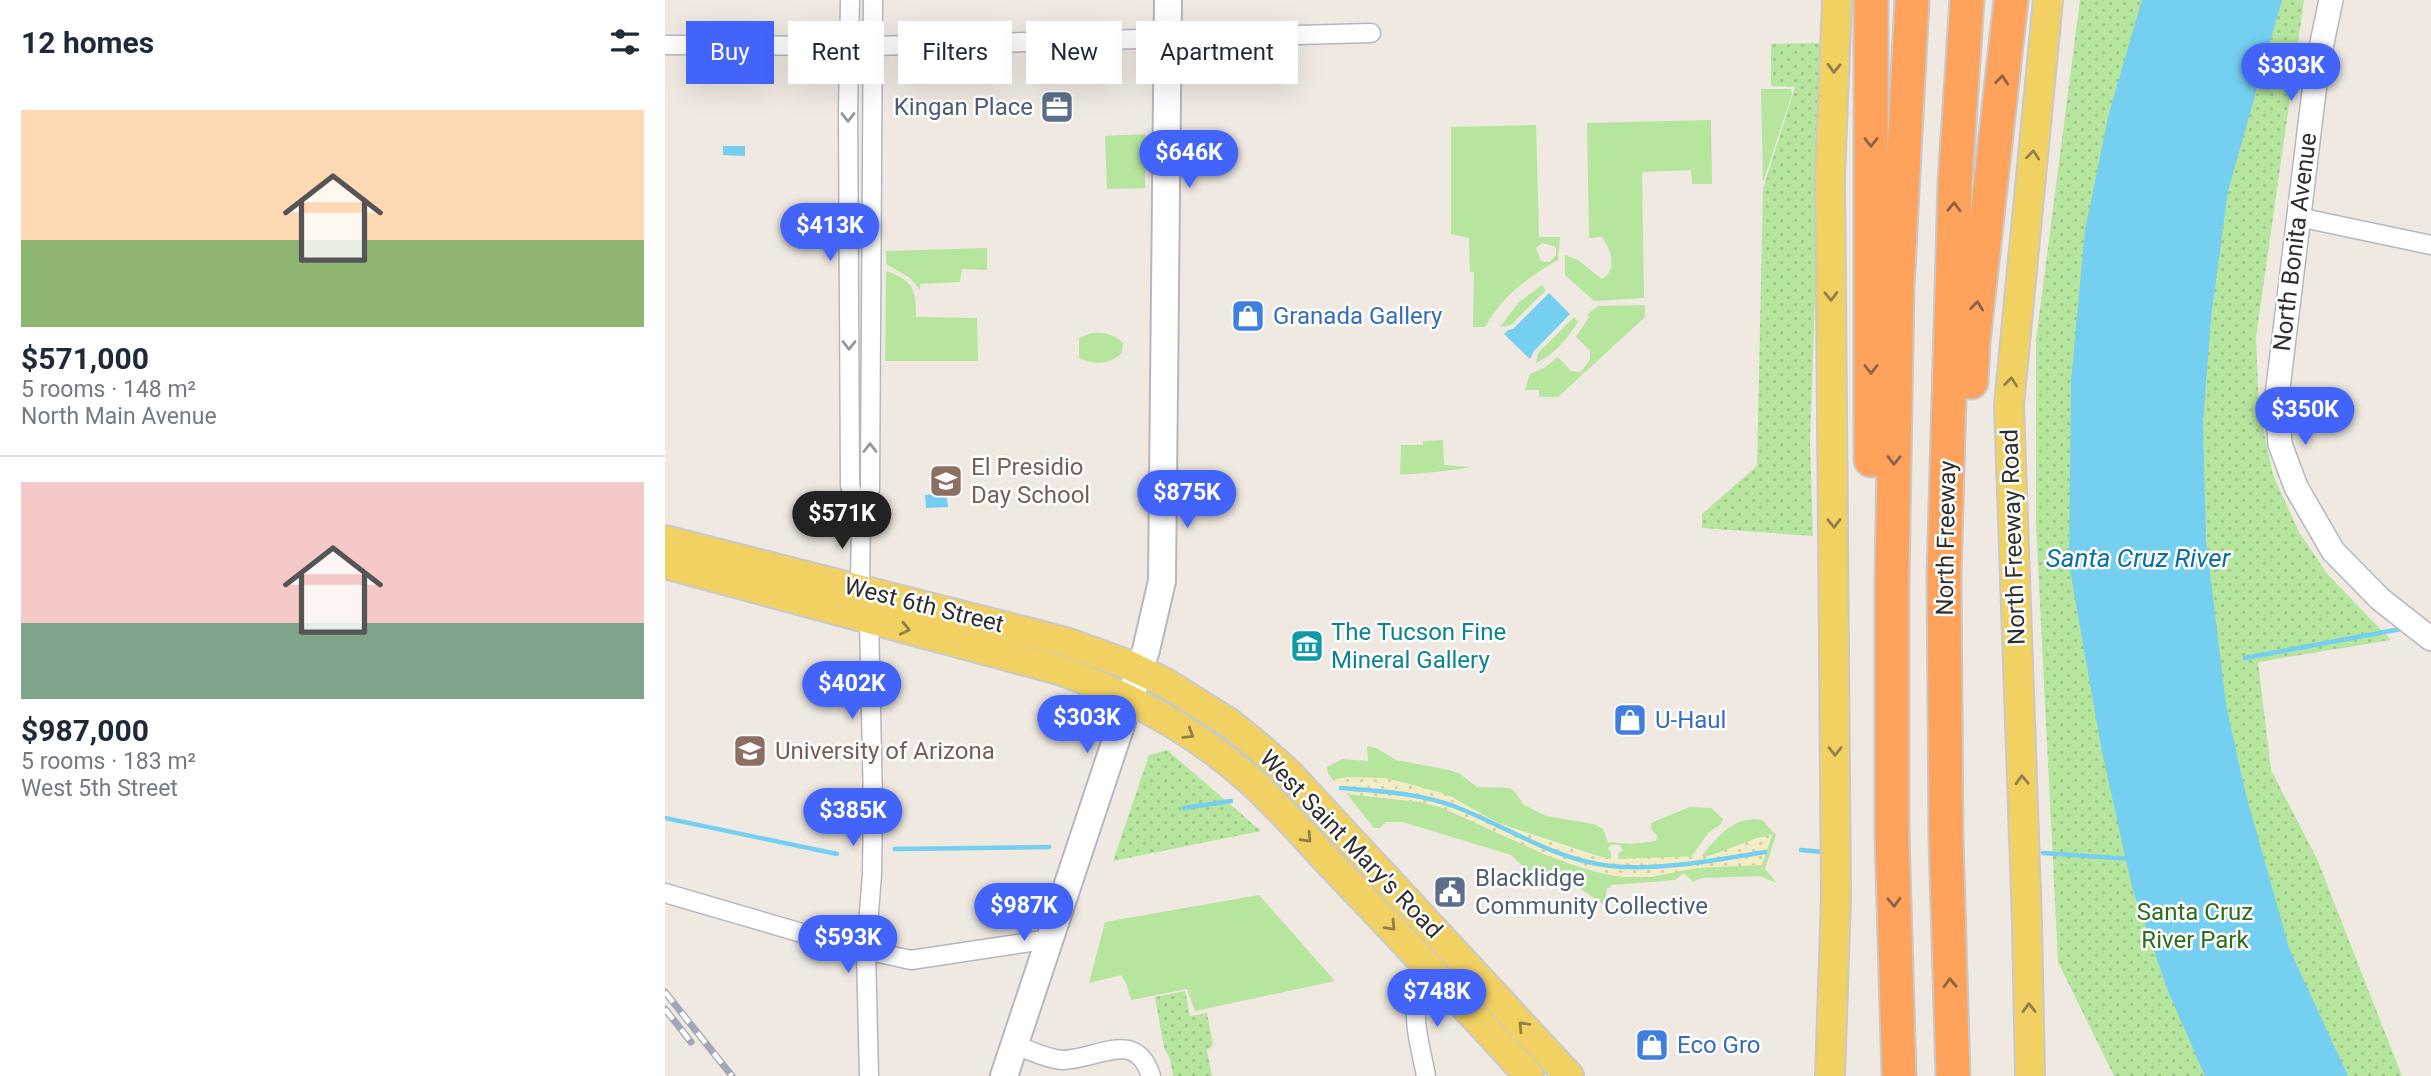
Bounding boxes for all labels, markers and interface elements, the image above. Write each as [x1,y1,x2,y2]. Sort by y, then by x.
chip: Buy [686,21,774,84]
chip: Rent [788,21,884,84]
chip: Filters [898,21,1012,84]
chip: New [1026,21,1122,84]
chip: Apartment [1136,21,1298,84]
icon: filters [606,23,644,61]
text: 12 homes [21,25,154,60]
pin: $303K [2242,43,2340,103]
text: $303K [2257,52,2325,79]
one-way arrow [1826,63,1842,74]
one-way arrow [1994,74,2009,86]
office icon: Kingan Place [1038,88,1076,126]
place label: Kingan Place [894,93,1033,121]
one-way arrow [840,112,856,123]
pin: $646K [1140,130,1238,190]
street label: North Bonita Avenue [2268,131,2322,353]
one-way arrow [1863,137,1879,147]
text: $646K [1155,139,1223,166]
one-way arrow [2025,149,2040,160]
icon: home [270,155,396,281]
one-way arrow [1946,202,1962,212]
pin: $413K [781,204,879,263]
text: $413K [796,212,864,239]
one-way arrow [1823,291,1839,301]
shop icon: Granada Gallery [1229,297,1267,335]
one-way arrow [1969,300,1984,311]
place label: Granada Gallery [1273,302,1443,330]
one-way arrow [841,340,857,350]
text: $571,000 [21,341,149,376]
one-way arrow [1863,364,1879,375]
text: 5 rooms · 148 m² [21,376,196,403]
one-way arrow [2003,376,2018,387]
pin: $350K [2256,388,2354,447]
text: $350K [2271,396,2339,423]
text: North Main Avenue [21,403,217,430]
street label: North Freeway Road [1995,428,2031,646]
one-way arrow [862,442,878,453]
place label: El Presidio Day School [971,453,1090,509]
one-way arrow [1886,455,1902,466]
street label: North Freeway [1931,460,1961,616]
school or university icon: El Presidio Day School [927,462,965,500]
pin: $875K [1138,470,1236,530]
text: $875K [1153,479,1221,506]
pin: $571K [793,491,891,551]
text: $571K [808,500,876,527]
one-way arrow [1826,518,1842,529]
icon: home [270,527,396,653]
water label: Santa Cruz River [2046,543,2232,573]
street label: West 6th Street [841,572,1007,638]
place label: The Tucson Fine Mineral Gallery [1331,618,1506,674]
one-way arrow [899,621,911,635]
museum icon: The Tucson Fine Mineral Gallery [1288,627,1326,665]
pin: $402K [803,662,901,721]
text: $402K [818,670,886,697]
pin: $303K [1038,696,1136,755]
shop icon: U-Haul [1611,701,1649,739]
text: $303K [1053,704,1121,731]
place label: U-Haul [1655,706,1726,734]
text: $987,000 [21,713,149,748]
one-way arrow [1182,725,1195,738]
school or university icon: University of Arizona [731,732,769,770]
place label: University of Arizona [775,737,995,765]
street label: West Saint Mary's Road [1254,744,1448,944]
one-way arrow [1827,746,1843,756]
text: 5 rooms · 183 m² [21,748,196,775]
text: West 5th Street [21,775,178,802]
one-way arrow [2015,775,2030,786]
pin: $385K [804,788,902,848]
text: $385K [819,797,887,824]
one-way arrow [1299,830,1311,843]
place label: Blacklidge Community Collective [1475,864,1708,920]
public building icon: Blacklidge Community Collective [1431,873,1469,911]
pin: $987K [975,884,1073,943]
text: $987K [990,892,1058,919]
one-way arrow [1886,897,1902,908]
park label: Santa Cruz River Park [2137,898,2253,954]
pin: $593K [799,916,897,975]
one-way arrow [1382,918,1395,931]
text: $593K [814,924,882,951]
pin: $748K [1388,970,1486,1029]
text: $748K [1403,978,1471,1005]
one-way arrow [1943,978,1958,989]
one-way arrow [2021,1002,2036,1013]
one-way arrow [1519,1021,1531,1034]
shop icon: Eco Gro [1633,1026,1671,1064]
place label: Eco Gro [1677,1031,1761,1059]

